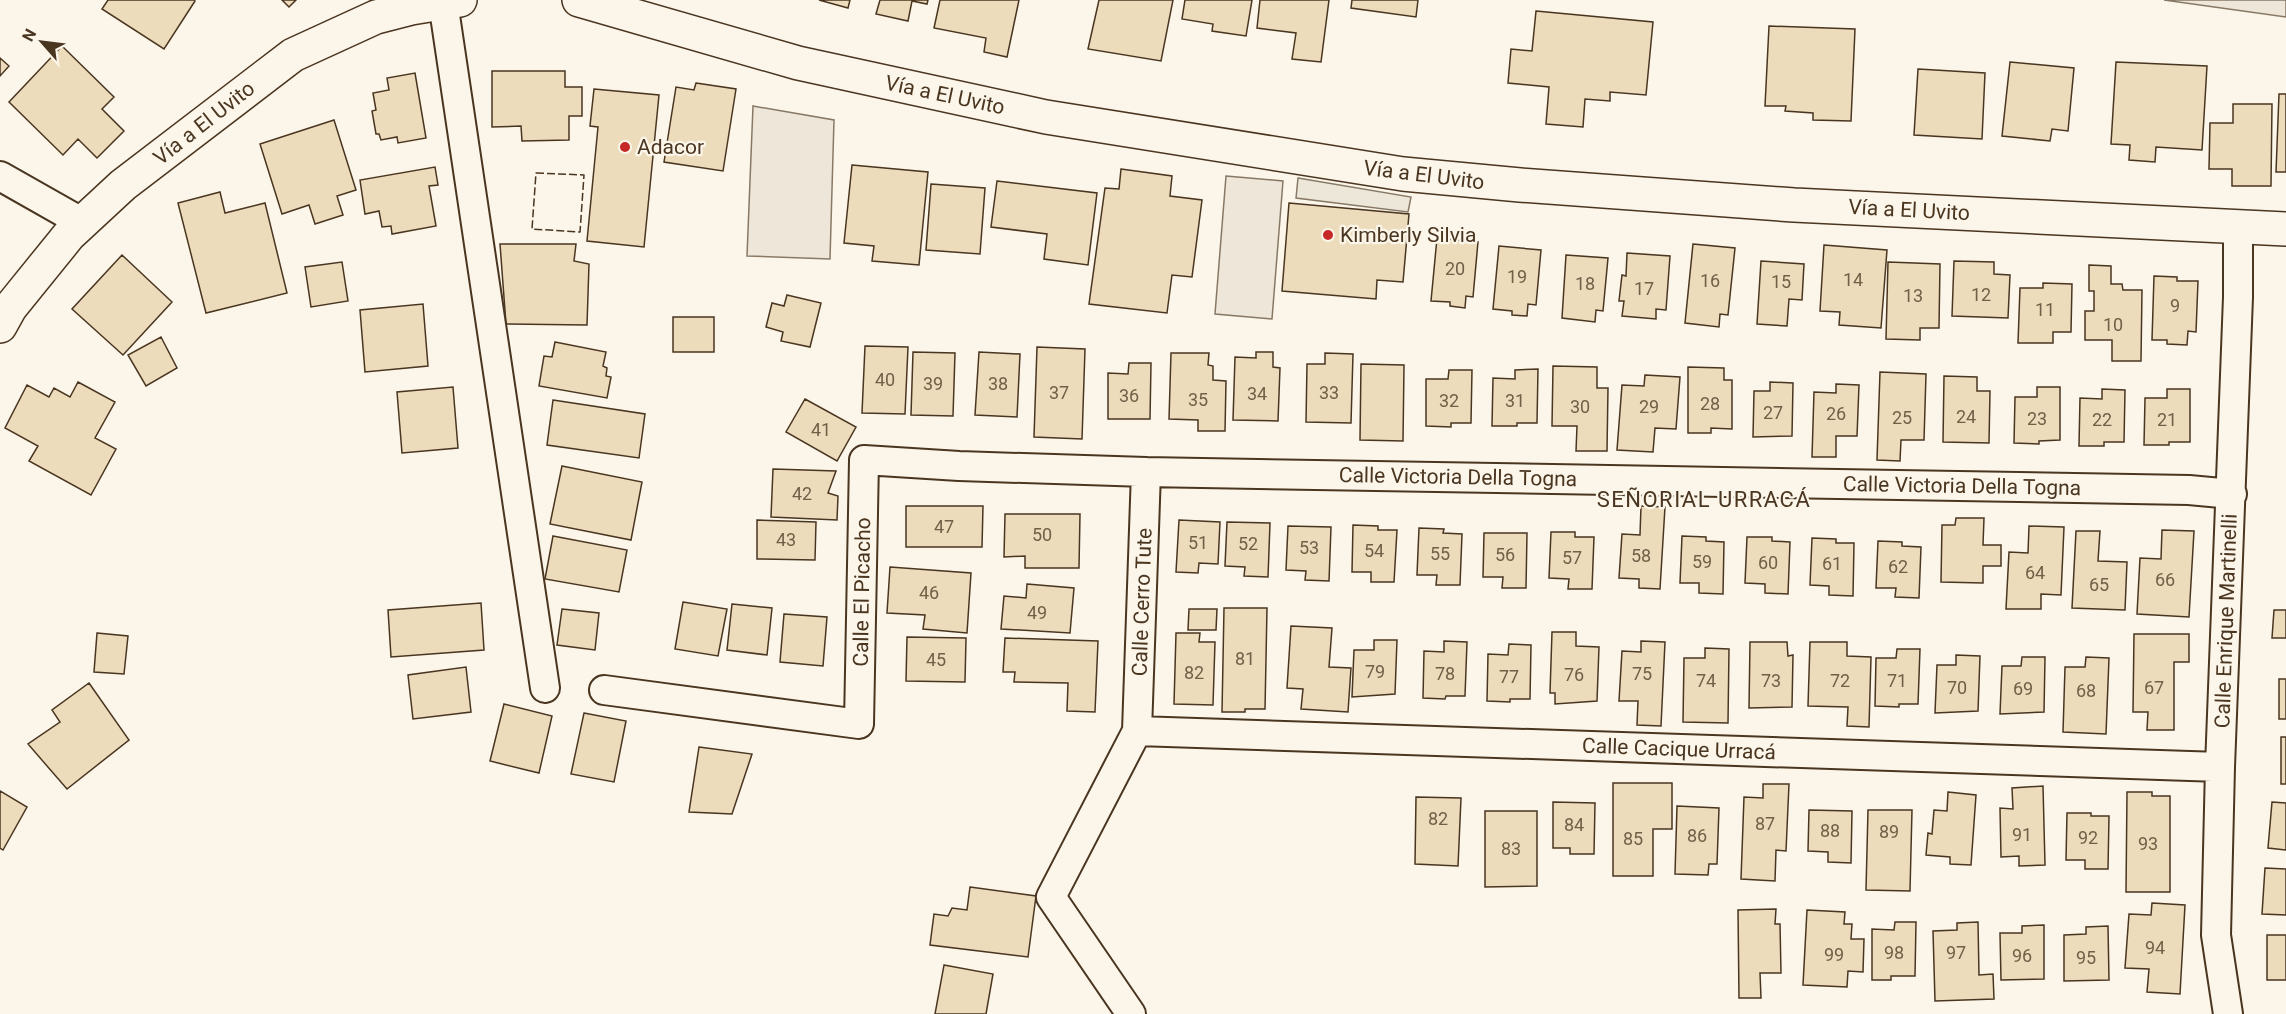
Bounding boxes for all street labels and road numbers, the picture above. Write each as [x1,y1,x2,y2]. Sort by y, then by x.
street label: Vía a El Uvito [883,71,1007,119]
street label: Vía a El Uvito [149,76,259,170]
street label: Vía a El Uvito [1362,156,1486,194]
street label: Vía a El Uvito [1848,195,1970,225]
street label: Calle Victoria Della Togna [1339,463,1577,491]
street label: Calle Victoria Della Togna [1843,472,2081,500]
street label: Calle Enrique Martinelli [2210,513,2242,729]
street label: Calle El Picacho [849,517,875,667]
street label: Calle Cerro Tute [1127,527,1157,677]
street label: Calle Cacique Urracá [1582,734,1776,764]

